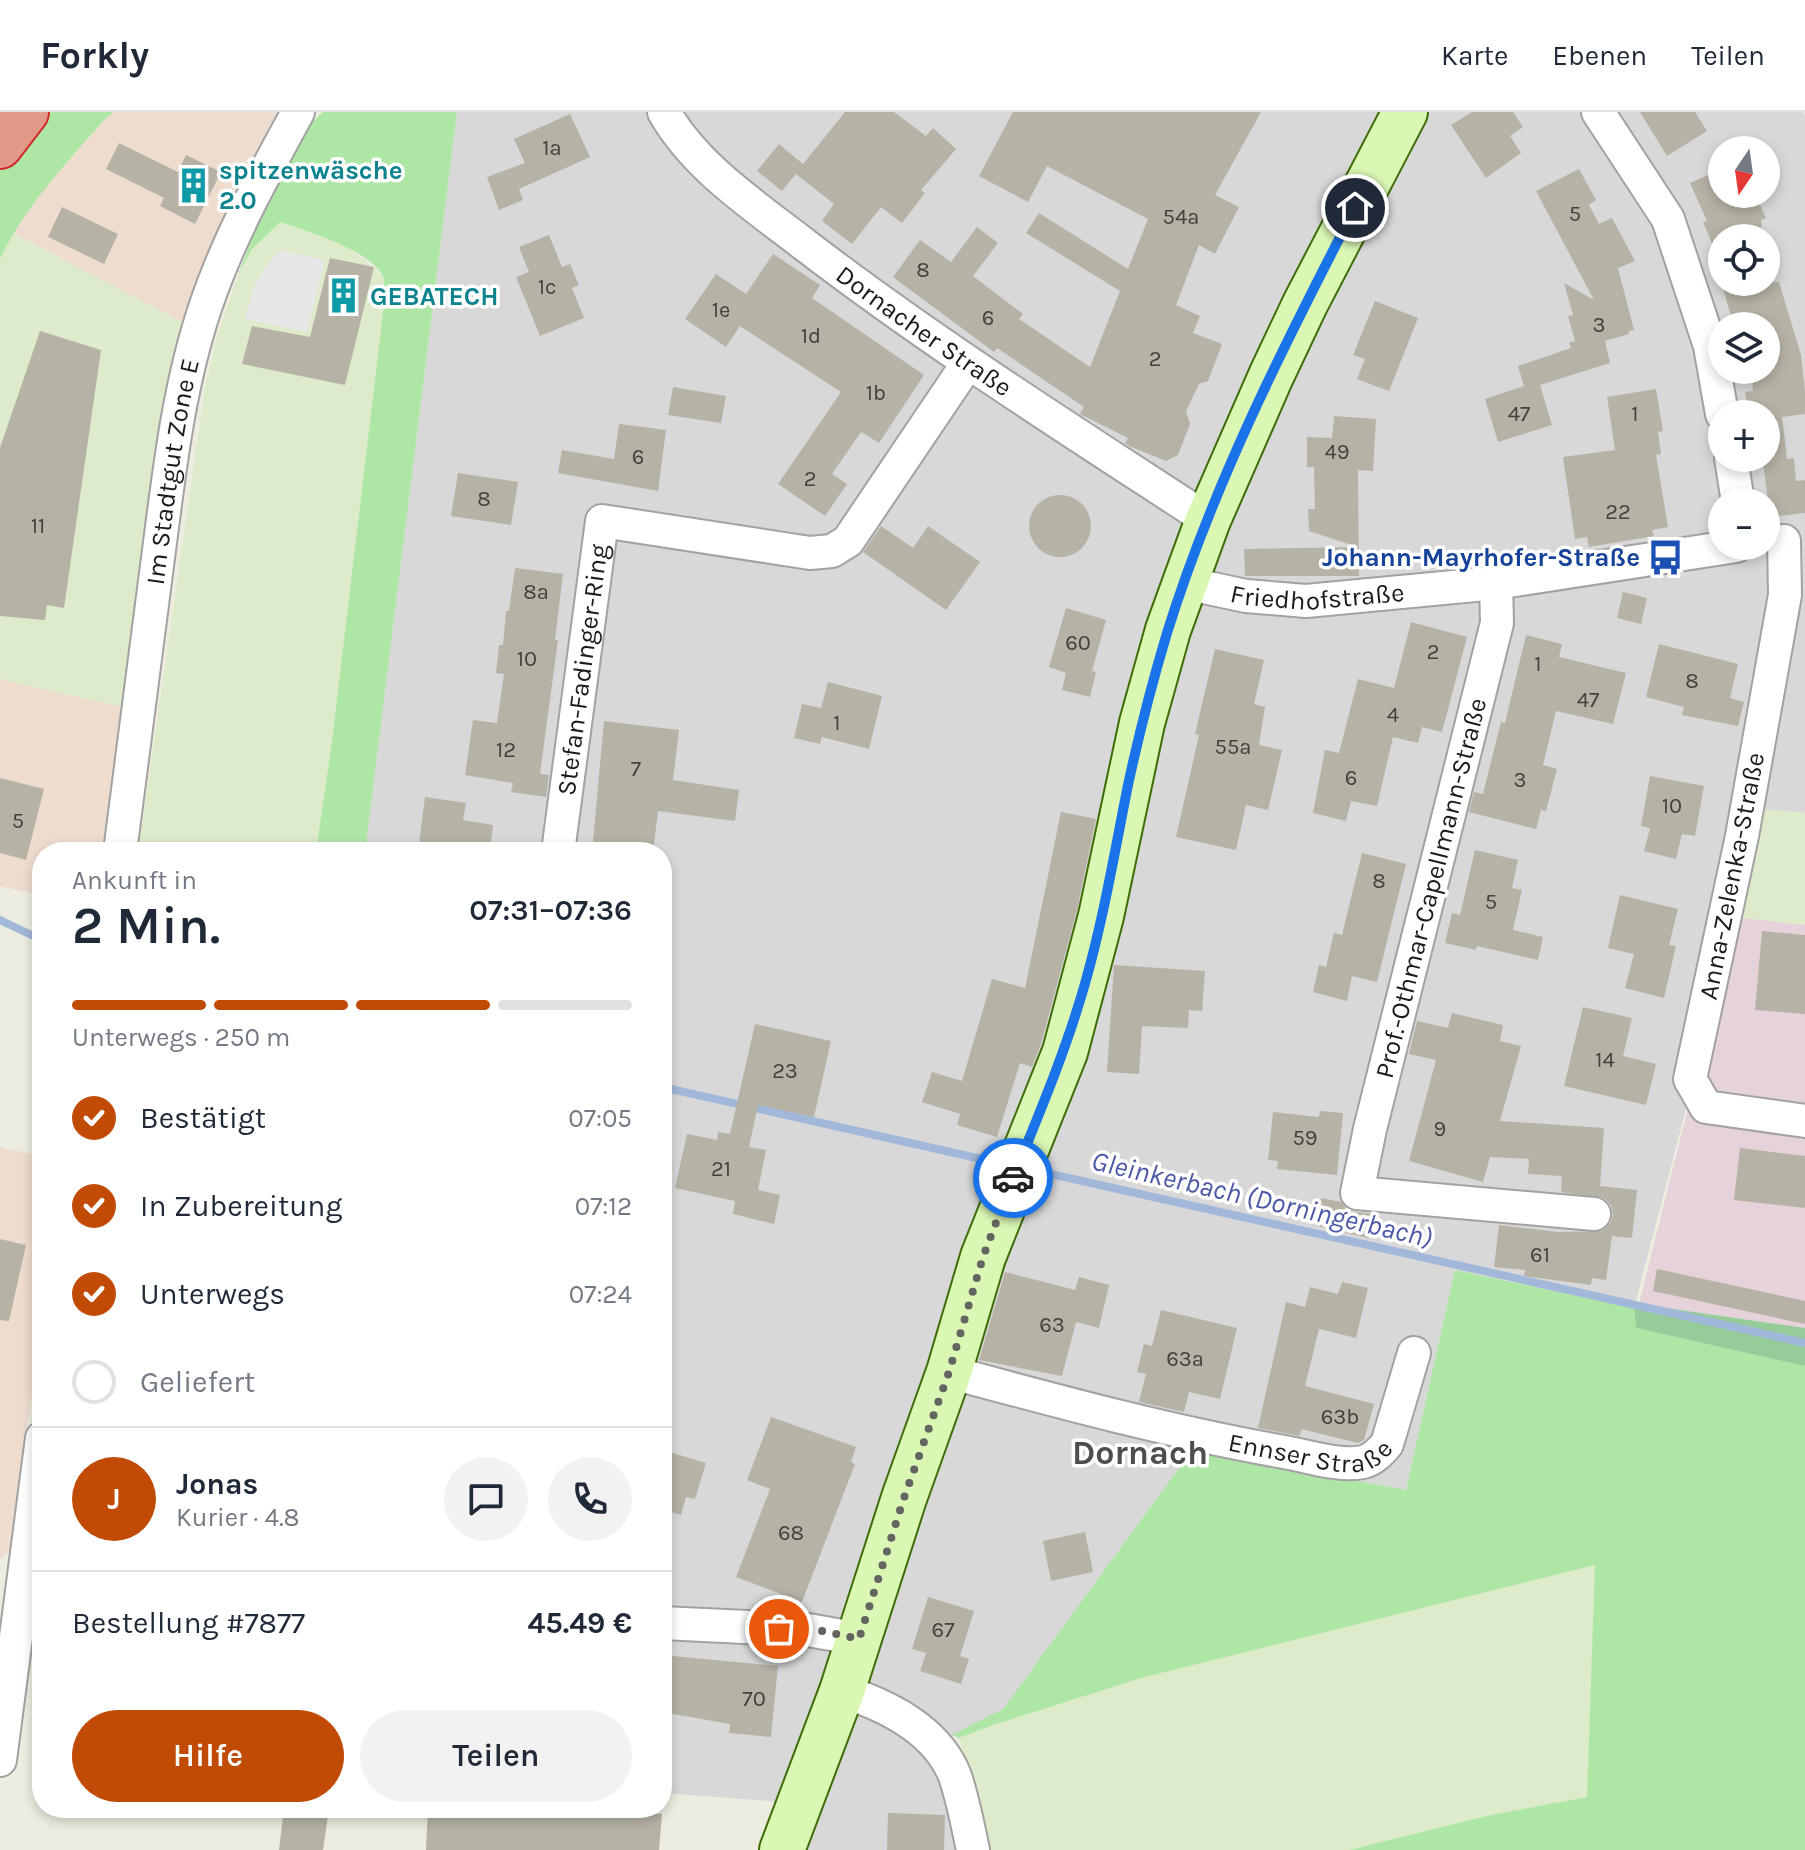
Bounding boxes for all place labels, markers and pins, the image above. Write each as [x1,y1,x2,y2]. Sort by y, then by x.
place label: spitzenwäsche 2.0 [219,155,403,216]
building icon: spitzenwäsche 2.0 [174,166,212,204]
pin [1321,174,1389,242]
building icon: GEBATECH [325,277,363,315]
place label: GEBATECH [370,281,499,312]
bus stop icon: Johann-Mayrhofer-Straße [1647,538,1685,576]
place label: Johann-Mayrhofer-Straße [1322,542,1640,573]
pin [745,1595,813,1663]

